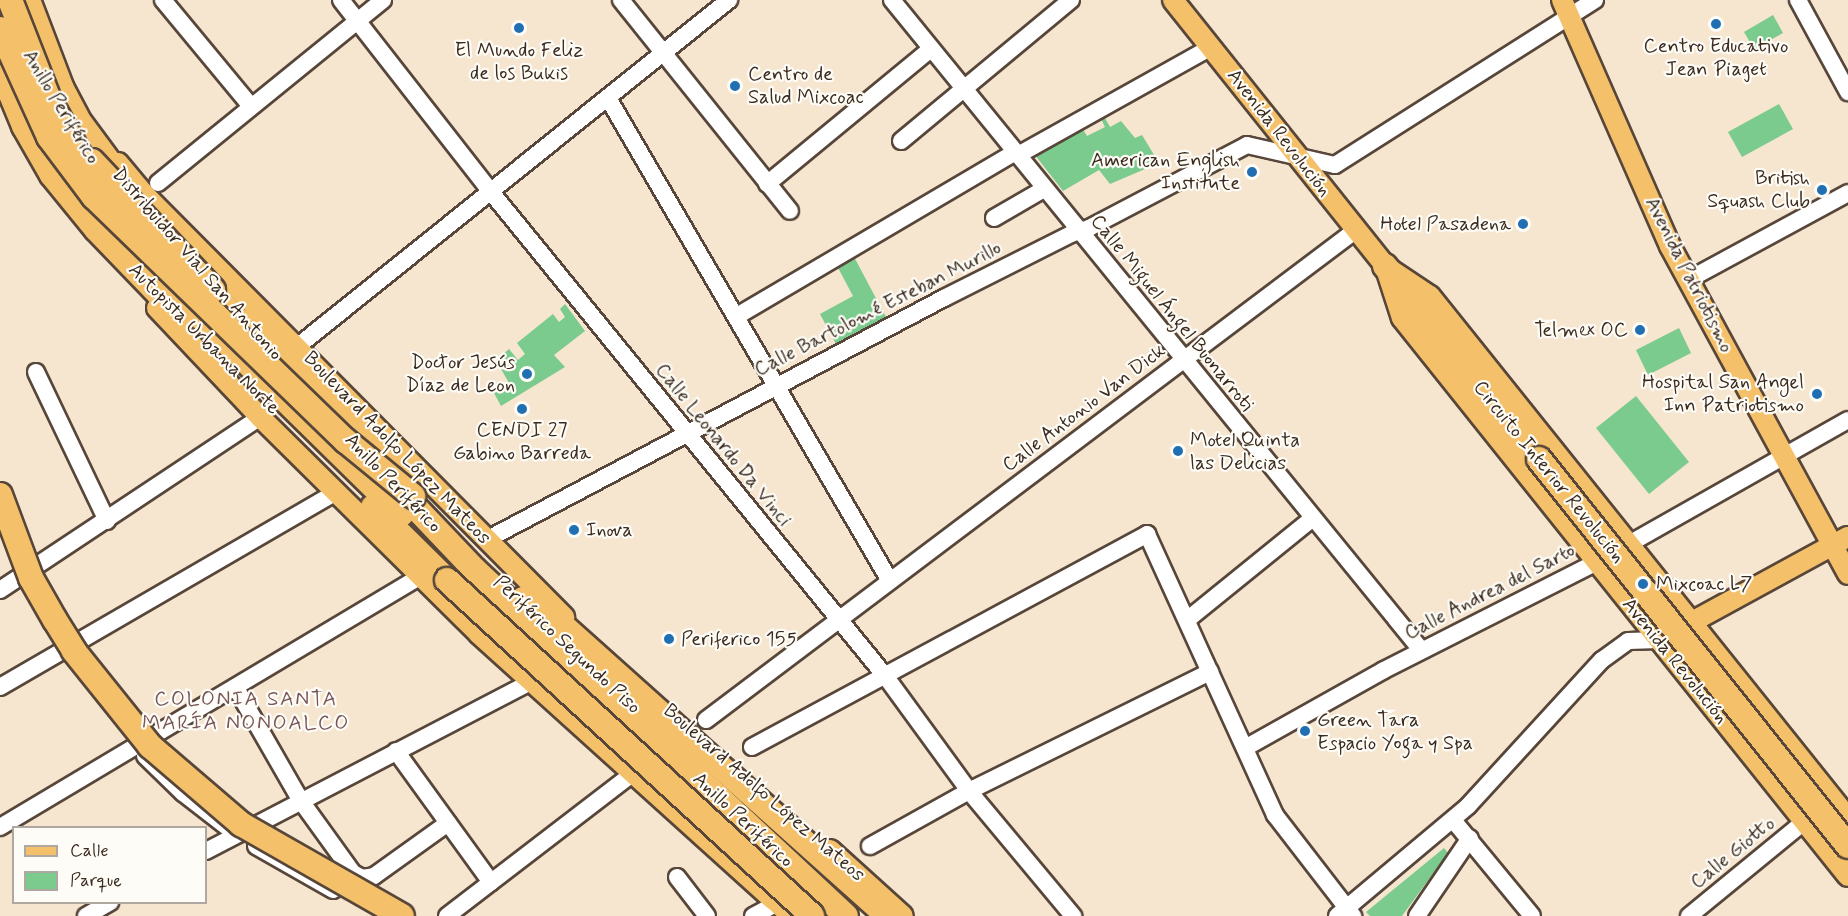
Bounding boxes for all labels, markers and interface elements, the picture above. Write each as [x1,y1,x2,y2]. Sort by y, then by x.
marker: Centro Educativo Jean Piaget [1709,17,1723,31]
marker: El Mundo Feliz de los Bukis [512,21,526,35]
place label: Centro Educativo Jean Piaget [1644,34,1788,81]
place label: El Mundo Feliz de los Bukis [456,38,582,85]
street label: Anillo Periférico [17,45,105,169]
place label: Centro de Salud Mixcoac [748,62,865,109]
street label: Avenida Revolución [1221,63,1337,203]
marker: Centro de Salud Mixcoac [726,77,744,95]
place label: American English Institute [1096,148,1240,195]
street label: Distribuidor Vial San Antonio [108,164,286,364]
marker: American English Institute [1245,165,1259,179]
place label: British Squash Club [1707,166,1810,213]
marker: British Squash Club [1815,183,1829,197]
street label: Avenida Patriotismo [1640,194,1738,356]
street label: Calle Miguel Ángel Buonarroti [1085,209,1259,417]
place label: Hotel Pasadena [1384,212,1511,236]
marker: Hotel Pasadena [1516,217,1530,231]
street label: Calle Bartolomé Esteban Murillo [752,237,1004,381]
street label: Autopista Urbana Norte [123,258,285,420]
place label: Telmex OC [1534,318,1628,342]
marker: Telmex OC [1633,323,1647,337]
street label: Calle Antonio Van Dick [998,339,1170,477]
street label: Boulevard Adolfo López Mateos [300,348,494,548]
place label: Doctor Jesús Díaz de Leon [404,350,515,397]
street label: Calle Leonardo Da Vinci [649,358,797,532]
marker: Doctor Jesús Díaz de Leon [520,367,534,381]
place label: Hospital San Angel Inn Patriotismo [1644,371,1804,418]
street label: Circuito Interior Revolución [1467,375,1631,569]
marker: Hospital San Angel Inn Patriotismo [1808,385,1826,403]
marker: CENDI 27 Gabino Barreda [515,402,529,416]
place label: CENDI 27 Gabino Barreda [453,418,591,465]
street label: Anillo Periférico [340,428,446,538]
place label: Motel Quinta las Delicias [1190,428,1302,475]
marker: Motel Quinta las Delicias [1171,444,1185,458]
place label: Inova [586,518,633,542]
marker: Inova [567,523,581,537]
street label: Calle Andrea del Sarto [1399,538,1581,646]
street label: Periférico Segundo Piso [488,570,646,720]
place label: Mixcoac L7 [1656,572,1754,596]
marker: Mixcoac L7 [1634,575,1652,593]
street label: Avenida Revolución [1616,592,1734,730]
place label: Periferico 155 [681,627,797,651]
marker: Periferico 155 [662,632,676,646]
district label: COLONIA SANTA MARÍA NONOALCO [142,686,350,736]
street label: Boulevard Adolfo López Mateos [660,701,868,885]
place label: Green Tara Espacio Yoga y Spa [1317,708,1471,755]
marker: Green Tara Espacio Yoga y Spa [1298,724,1312,738]
street label: Anillo Periférico [688,767,798,873]
street label: Calle Giotto [1686,812,1780,894]
legend [12,826,207,904]
text: Calle [70,839,109,863]
text: Parque [70,869,122,893]

